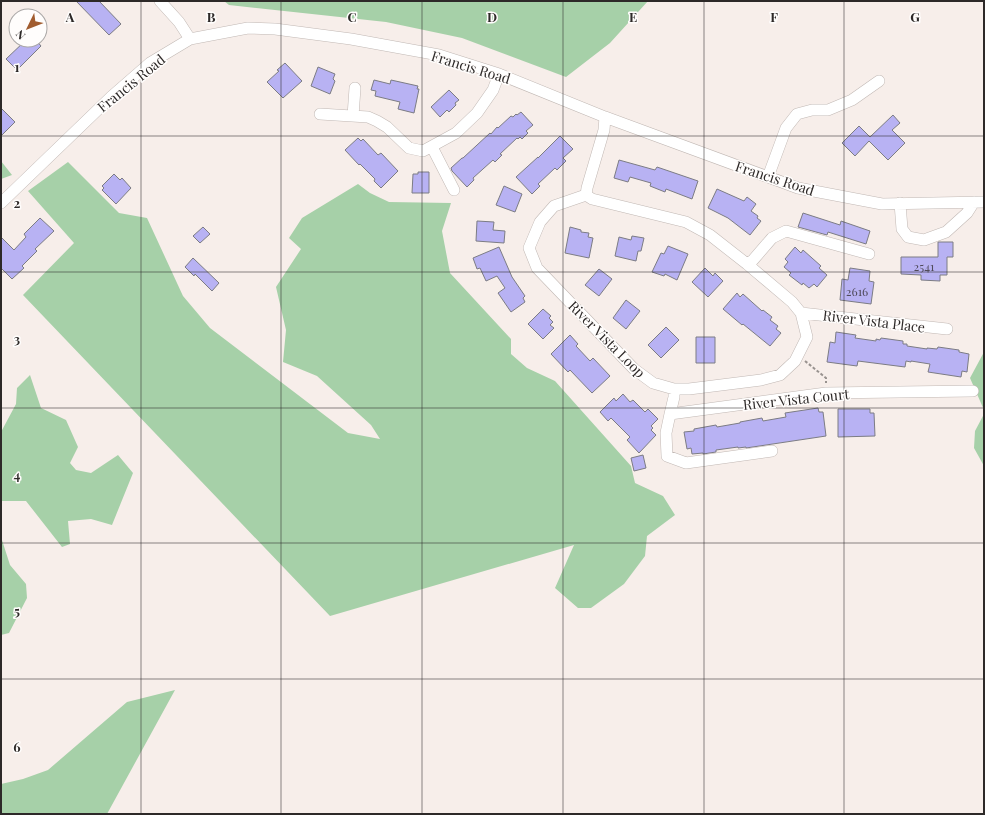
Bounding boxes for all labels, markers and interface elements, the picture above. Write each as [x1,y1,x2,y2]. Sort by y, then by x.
north arrow [8,8,48,48]
text: A [65,8,75,25]
text: B [207,8,216,25]
text: C [347,8,357,25]
text: D [487,8,497,25]
text: E [629,8,637,25]
text: F [770,8,778,25]
text: G [910,8,920,25]
text: N [12,27,29,43]
street label: Francis Road [429,46,513,88]
street label: Francis Road [93,50,169,116]
text: 1 [15,58,20,75]
street label: Francis Road [733,156,817,200]
text: 2 [14,194,21,211]
house number: 2541 [913,258,935,274]
house number: 2616 [846,283,868,299]
street label: River Vista Loop [564,296,650,382]
street label: River Vista Place [822,305,926,337]
text: 3 [14,330,20,347]
street label: River Vista Court [742,384,851,414]
text: 4 [14,466,21,483]
text: 5 [14,602,20,619]
text: 6 [13,738,21,755]

